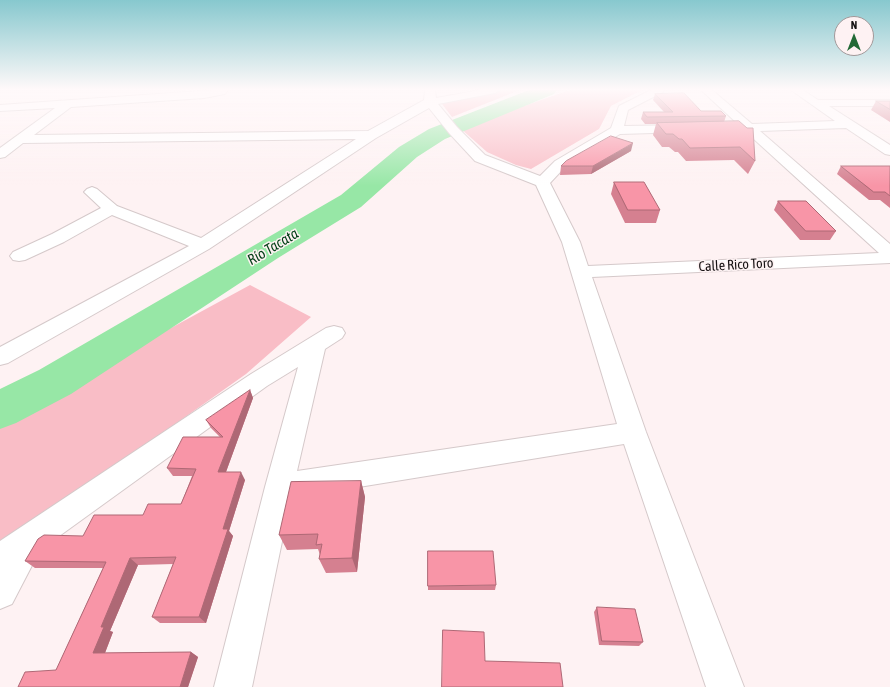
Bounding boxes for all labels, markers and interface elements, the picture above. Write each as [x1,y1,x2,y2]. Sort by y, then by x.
north arrow [834,16,874,56]
text: N [851,19,857,31]
water label: Río Tacata [244,225,302,269]
street label: Calle Rico Toro [698,255,774,275]

